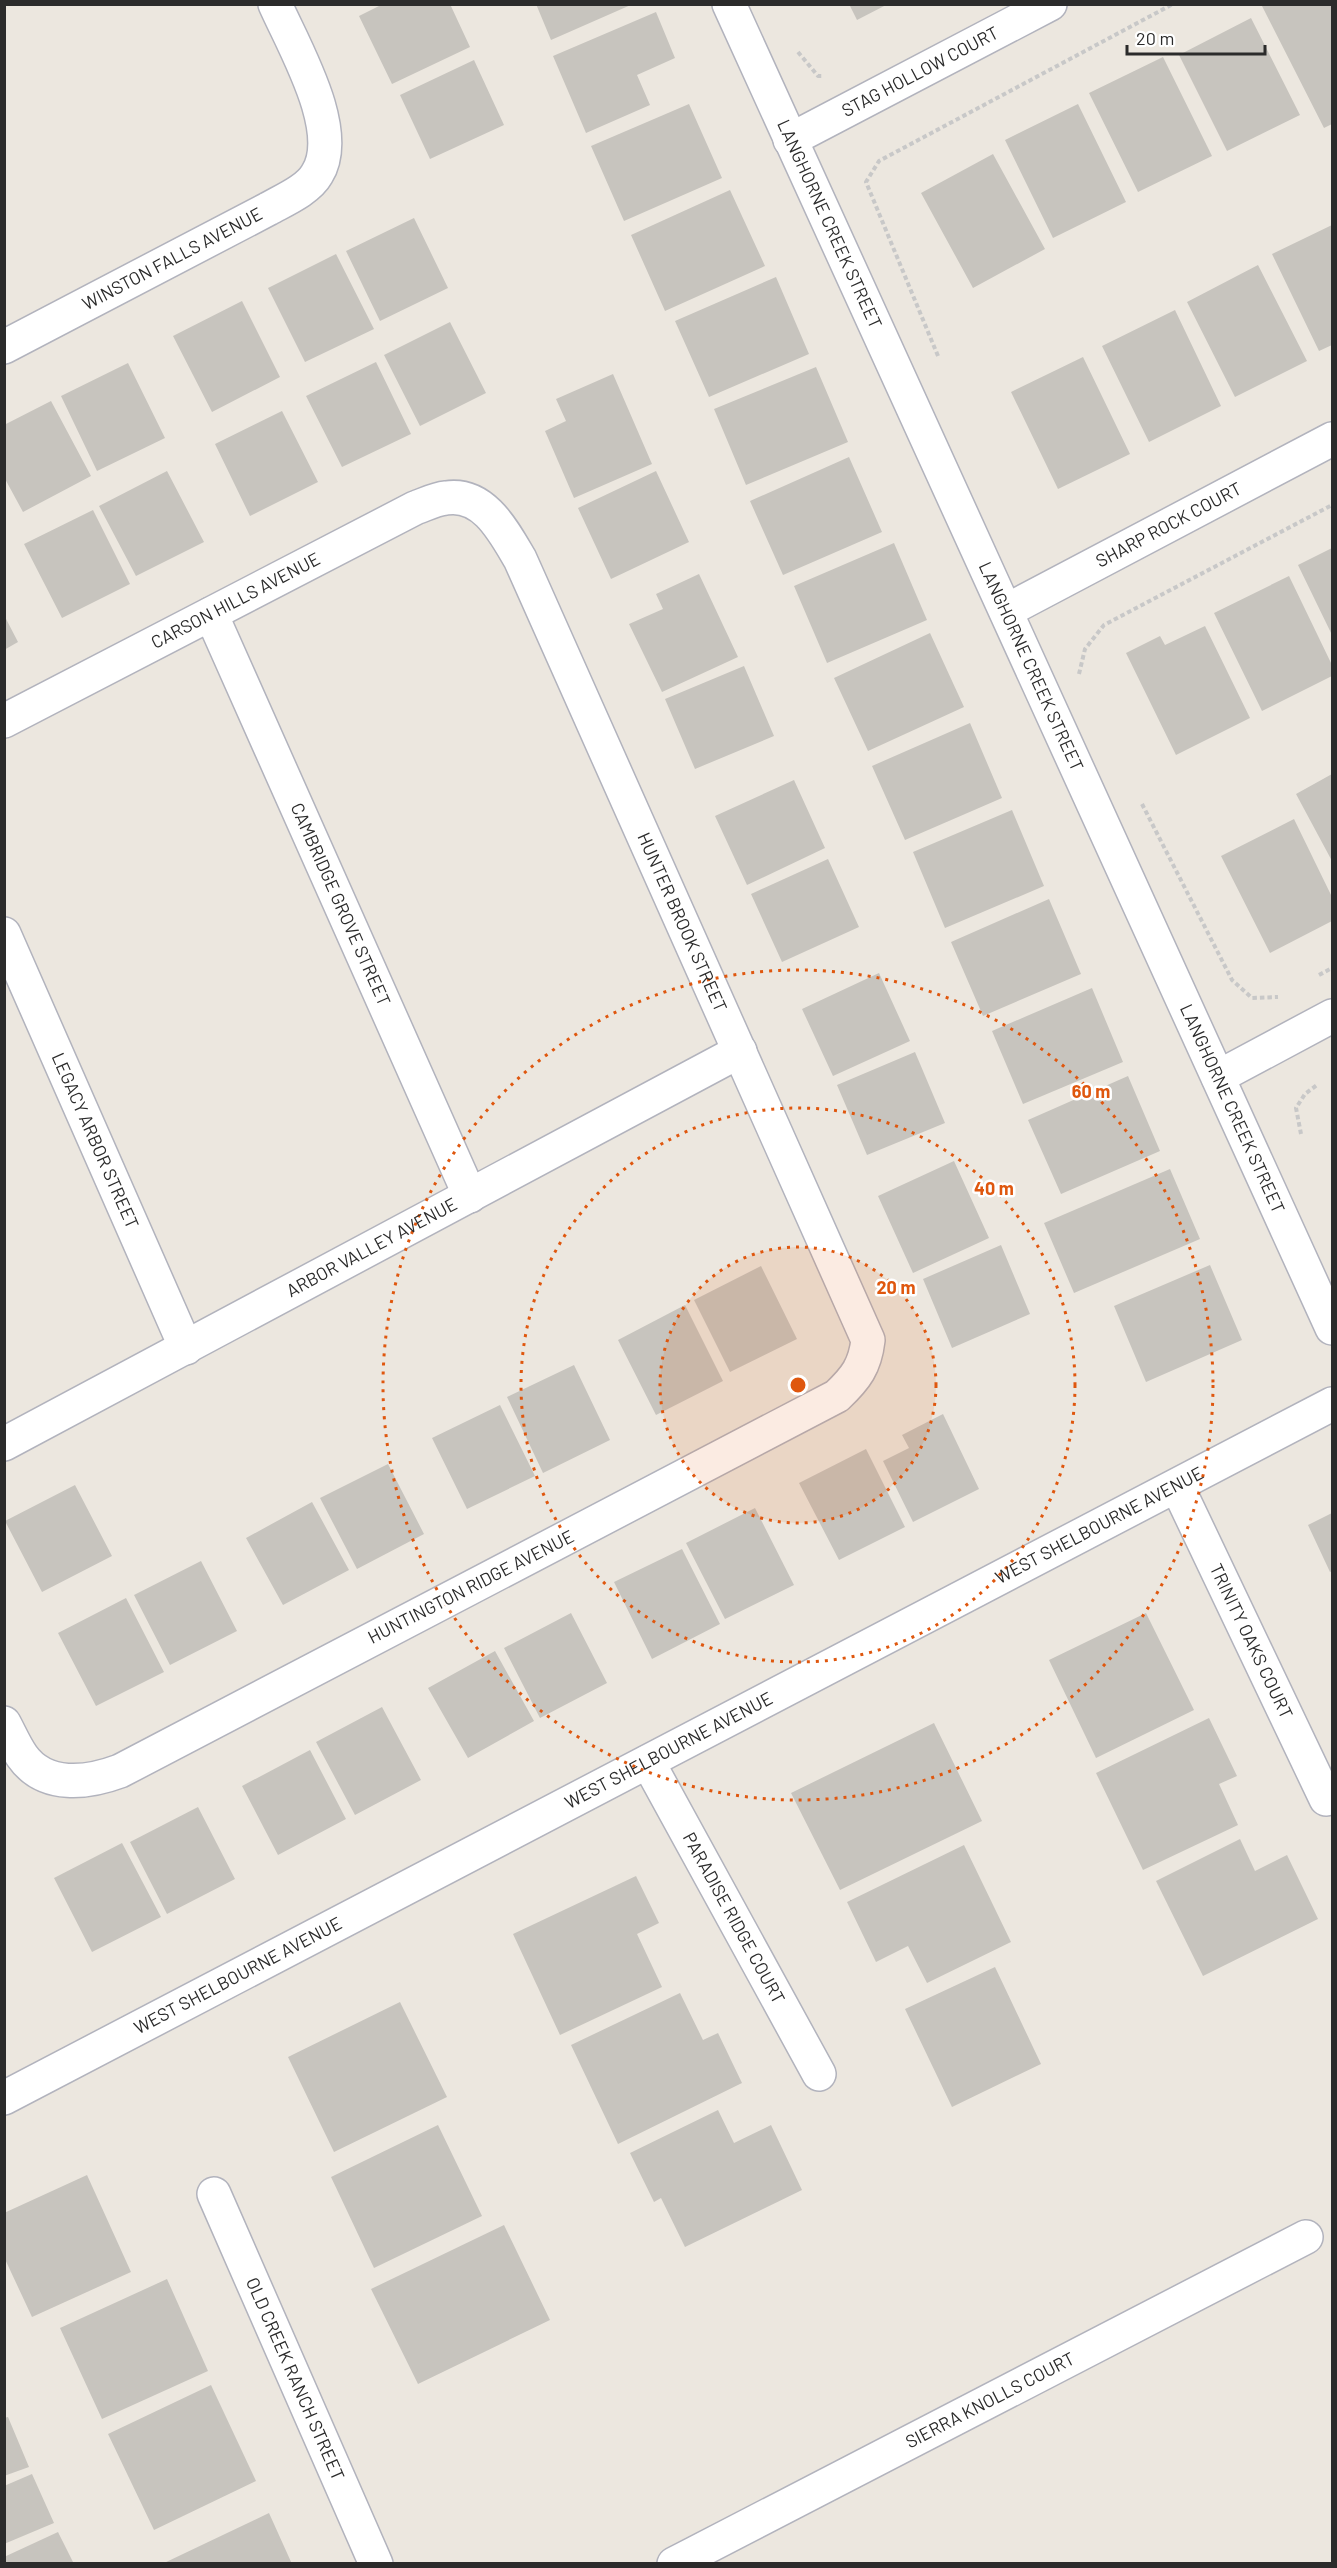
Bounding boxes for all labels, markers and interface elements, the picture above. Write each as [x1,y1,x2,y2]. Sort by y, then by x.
scale bar [1127,18,1265,56]
street label: STAG HOLLOW COURT [838,21,1002,121]
text: 20 m [1136,27,1174,49]
street label: LANGHORNE CREEK STREET [773,116,887,332]
street label: WINSTON FALLS AVENUE [78,202,266,314]
street label: SHARP ROCK COURT [1092,477,1245,572]
street label: CARSON HILLS AVENUE [147,547,324,653]
street label: LANGHORNE CREEK STREET [975,558,1089,774]
street label: CAMBRIDGE GROVE STREET [286,799,396,1009]
street label: HUNTER BROOK STREET [633,829,732,1015]
street label: LANGHORNE CREEK STREET [1176,1000,1290,1216]
street label: LEGACY ARBOR STREET [48,1049,144,1232]
text: 60 m [1072,1080,1110,1102]
text: 40 m [974,1177,1014,1199]
street label: ARBOR VALLEY AVENUE [282,1192,460,1301]
text: 20 m [877,1276,915,1298]
centre of rings [788,1375,808,1395]
street label: WEST SHELBOURNE AVENUE [991,1461,1207,1588]
street label: HUNTINGTON RIDGE AVENUE [364,1525,577,1648]
street label: TRINITY OAKS COURT [1206,1560,1298,1722]
street label: WEST SHELBOURNE AVENUE [561,1686,776,1813]
street label: PARADISE RIDGE COURT [679,1828,790,2007]
street label: WEST SHELBOURNE AVENUE [130,1911,345,2038]
street label: OLD CREEK RANCH STREET [242,2274,350,2483]
street label: SIERRA KNOLLS COURT [901,2347,1078,2452]

